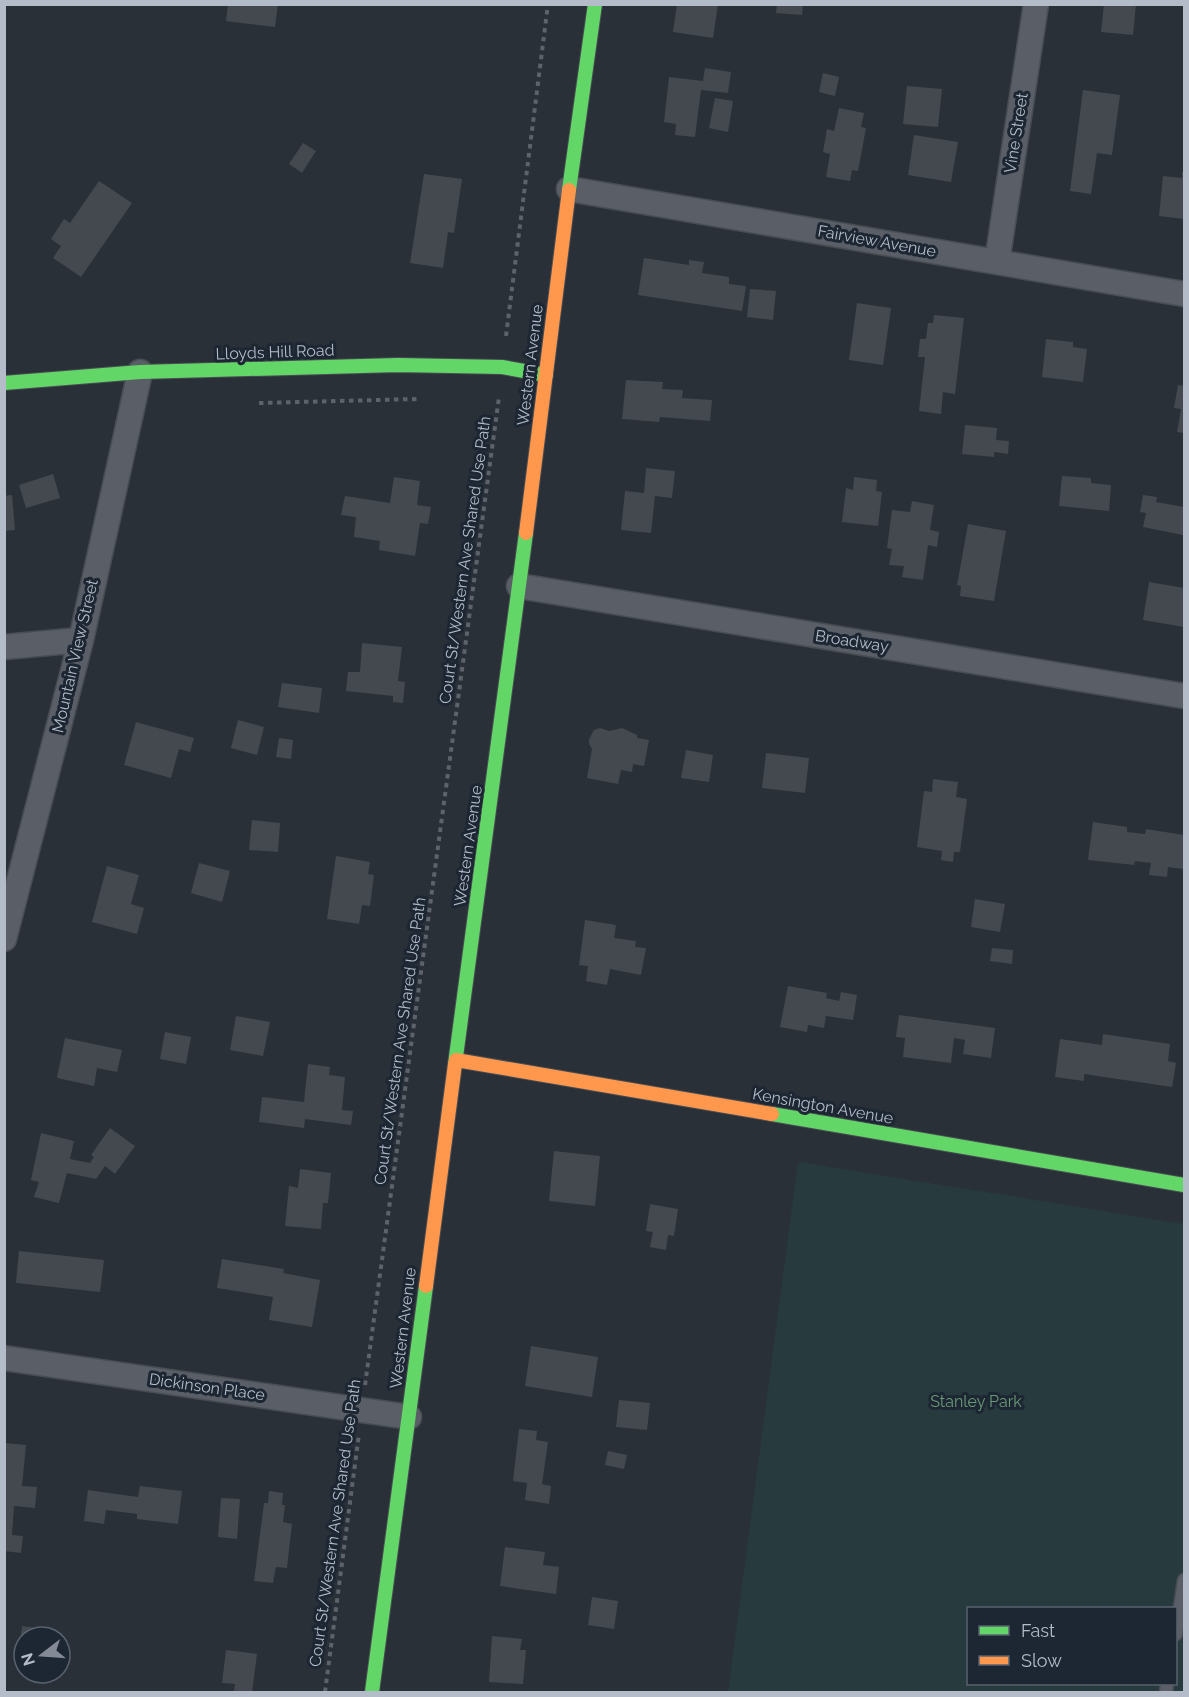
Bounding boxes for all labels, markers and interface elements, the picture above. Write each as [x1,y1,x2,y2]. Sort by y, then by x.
street label: Vine Street [1000,91,1032,175]
street label: Fairview Avenue [816,221,938,261]
street label: Western Avenue [513,303,547,427]
street label: Lloyds Hill Road [215,340,335,364]
street label: Court St/Western Ave Shared Use Path [435,415,495,705]
street label: Mountain View Street [48,577,102,735]
street label: Broadway [814,626,890,656]
street label: Western Avenue [450,784,486,908]
street label: Court St/Western Ave Shared Use Path [370,896,430,1186]
street label: Kensington Avenue [751,1084,895,1128]
street label: Western Avenue [386,1266,420,1390]
street label: Dickinson Place [148,1369,266,1405]
street label: Court St/Western Ave Shared Use Path [305,1378,365,1668]
park label: Stanley Park [930,1392,1022,1411]
legend [967,1607,1177,1685]
text: Fast [1021,1620,1055,1641]
north arrow [12,1625,72,1685]
text: Slow [1021,1650,1062,1671]
text: N [17,1651,39,1668]

